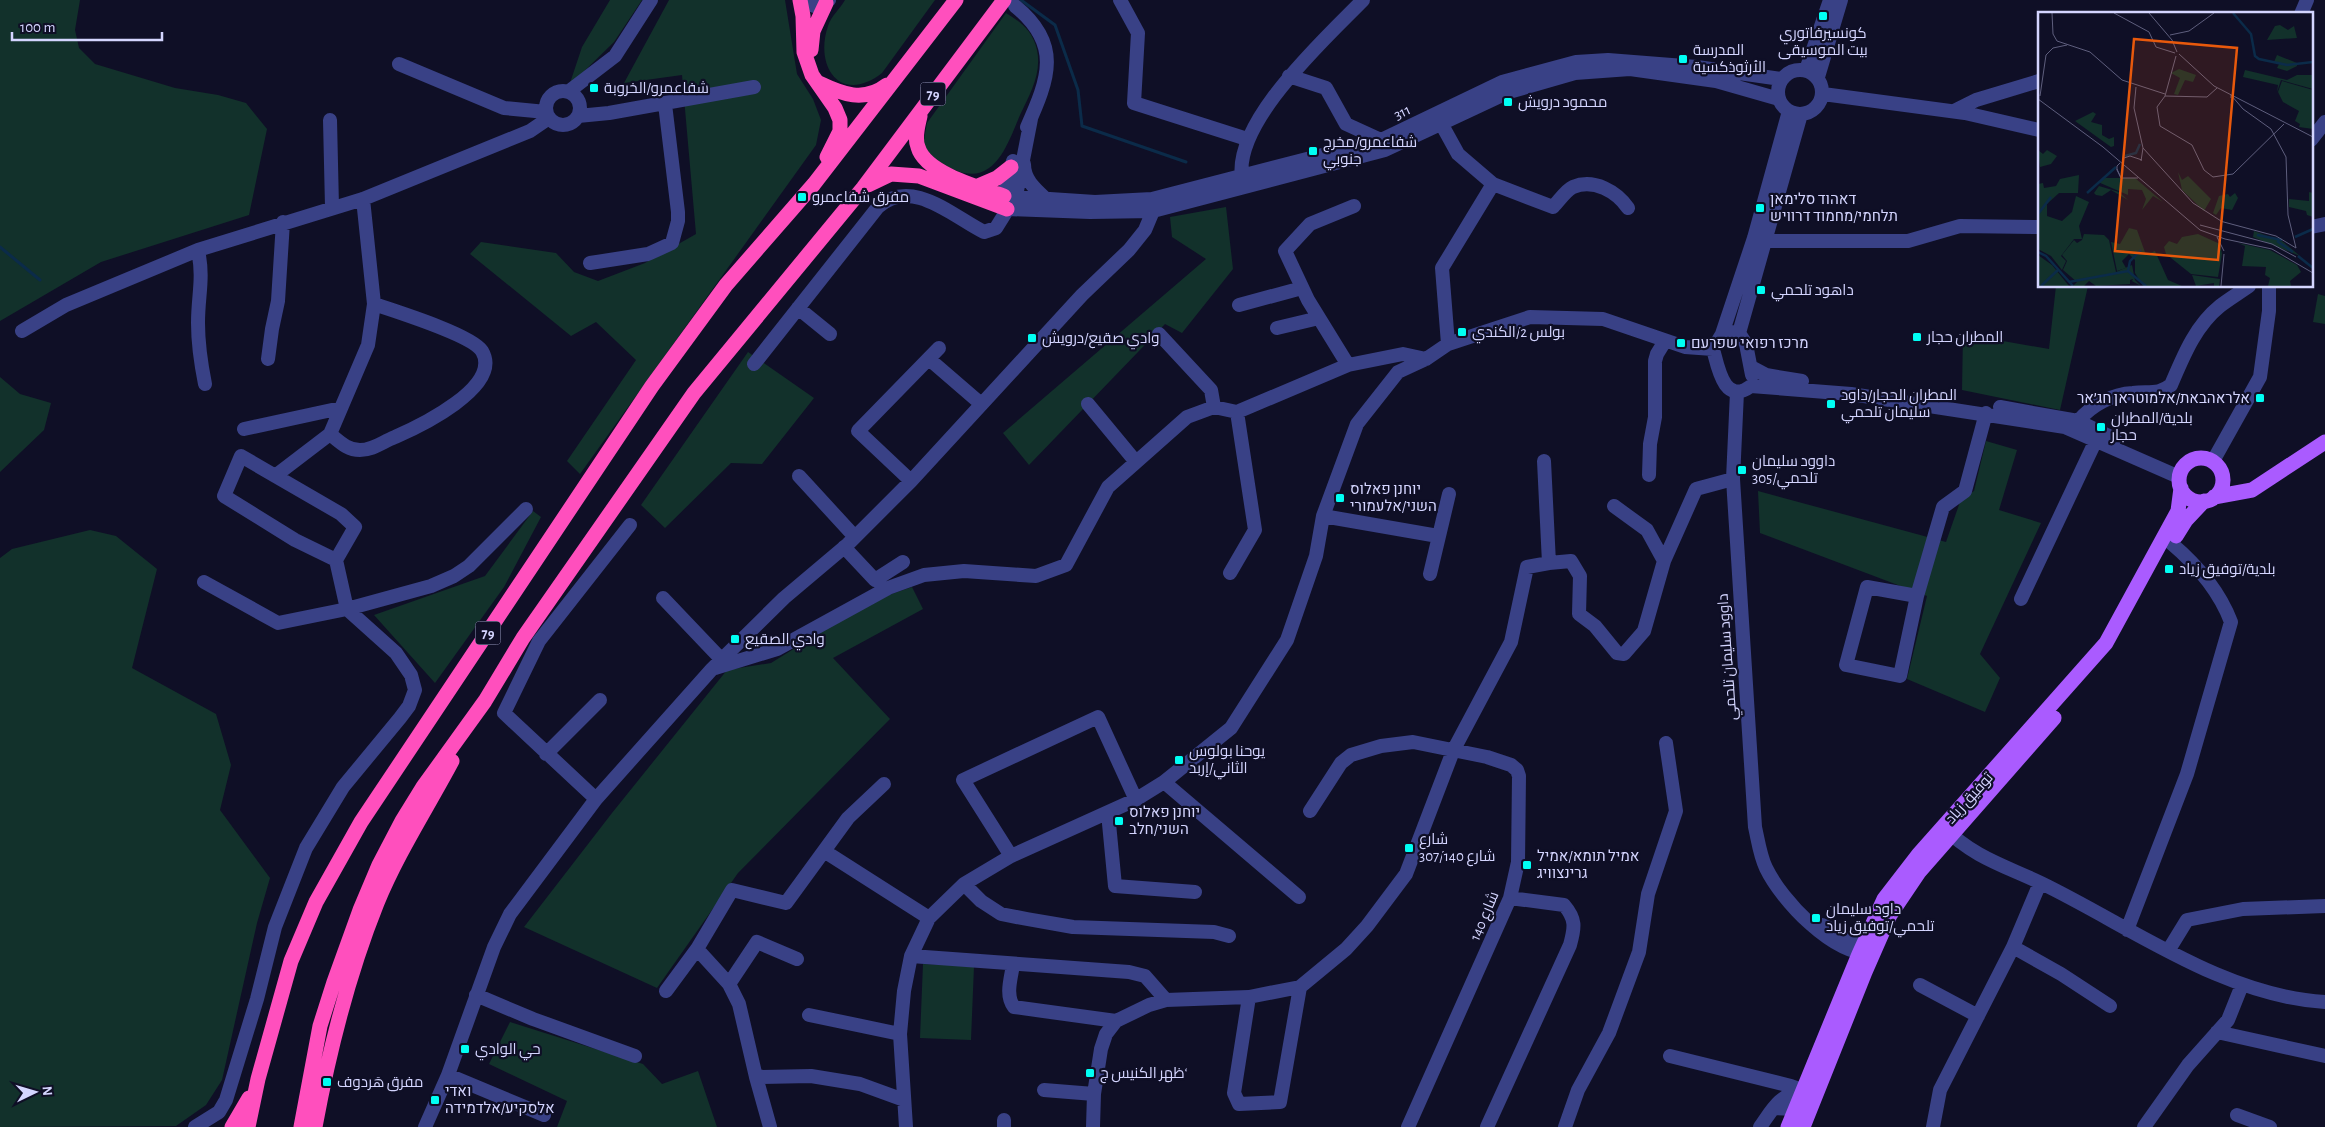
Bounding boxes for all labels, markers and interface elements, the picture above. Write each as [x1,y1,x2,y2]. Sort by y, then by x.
scale bar [12,10,162,42]
marker: كونسيرفاتوري بيت الموسيقى [1817,10,1829,22]
inset map [2038,12,2312,288]
text: 100 m [20,20,55,35]
place label: كونسيرفاتوري بيت الموسيقى [1778,26,1868,60]
place label: المدرسة الأرثوذكسية [1693,43,1766,76]
marker: المدرسة الأرثوذكسية [1677,53,1689,65]
place label: شفاعمرو/الخروبة [604,80,709,97]
marker: شفاعمرو/الخروبة [588,82,600,94]
road number: 79 [920,82,946,106]
place label: محمود درويش [1518,94,1607,112]
marker: محمود درويش [1502,96,1514,108]
street label: 311 [1392,102,1413,123]
place label: شفاعمرو/مخرج جنوبي [1323,134,1417,171]
marker: شفاعمرو/مخرج جنوبي [1307,145,1319,157]
place label: مفرق شفاعمرو [812,189,909,207]
marker: مفرق شفاعمرو [796,191,808,203]
place label: דאהוד סלימאן תלחמי/מחמוד דרוויש [1770,192,1898,224]
marker: דאהוד סלימאן תלחמי/מחמוד דרוויש [1754,202,1766,214]
place label: داهود تلحمي [1771,283,1854,302]
marker: داهود تلحمي [1755,284,1767,296]
place label: بولس 2/الكندي [1472,325,1565,344]
marker: بولس 2/الكندي [1456,326,1468,338]
place label: وادي صقيع/درويش [1042,330,1160,350]
place label: المطران حجار [1926,330,2003,347]
marker: المطران حجار [1911,331,1923,343]
marker: وادي صقيع/درويش [1026,332,1038,344]
place label: מרכז רפואי שפרעם [1691,336,1808,351]
marker: מרכז רפואי שפרעם [1675,337,1687,349]
place label: المطران الحجار/داود سليمان تلحمي [1841,388,1957,424]
place label: אלראהבאת/אלמוטראן חג׳אר [2077,391,2250,406]
marker: אלראהבאת/אלמוטראן חג׳אר [2254,392,2266,404]
marker: المطران الحجار/داود سليمان تلحمي [1825,398,1837,410]
place label: بلدية/المطران حجار [2110,411,2193,444]
marker: بلدية/المطران حجار [2095,421,2107,433]
place label: داوود سليمان تلحمي/305 [1752,454,1835,490]
marker: داوود سليمان تلحمي/305 [1736,464,1748,476]
place label: יוחנן פאלוס השני/אלעמורי [1350,482,1437,514]
marker: יוחנן פאלוס השני/אלעמורי [1334,492,1346,504]
place label: بلدية/توفيق زياد [2179,562,2276,579]
marker: بلدية/توفيق زياد [2163,563,2175,575]
street label: داوود سليمان تلحمي [1716,593,1743,721]
road number: 79 [476,622,500,644]
place label: وادي الصقيع [745,632,825,651]
marker: وادي الصقيع [729,633,741,645]
place label: يوحنا بولوس الثاني/إربد [1189,744,1265,780]
marker: يوحنا بولوس الثاني/إربد [1173,754,1185,766]
street label: توفيق زياد [1943,770,1997,828]
place label: יוחנן פאלוס השני/חלב [1129,805,1200,837]
marker: יוחנן פאלוס השני/חלב [1113,815,1125,827]
place label: شارع 307/شارع 140 [1419,831,1496,867]
marker: شارع 307/شارع 140 [1403,842,1415,854]
place label: אמיל תומא/אמיל גרינצוויג [1537,849,1639,881]
marker: אמיל תומא/אמיל גרינצוויג [1521,859,1533,871]
street label: شارع 140 [1467,889,1504,944]
place label: داود سليمان تلحمي/توفيق زياد [1826,902,1934,938]
marker: داود سليمان تلحمي/توفيق زياد [1810,912,1822,924]
place label: حي الوادي [475,1042,541,1061]
marker: حي الوادي [459,1043,471,1055]
place label: ظهر الكنيس ج‘ [1100,1066,1188,1084]
north arrow [10,1067,60,1117]
marker: ظهر الكنيس ج‘ [1084,1067,1096,1079]
place label: مفرق هَردوف [337,1075,424,1092]
marker: مفرق هَردوف [321,1076,333,1088]
place label: ואדי אלסקיע/אלדמידה [445,1084,555,1116]
text: N [40,1085,54,1096]
marker: ואדי אלסקיע/אלדמידה [429,1094,441,1106]

